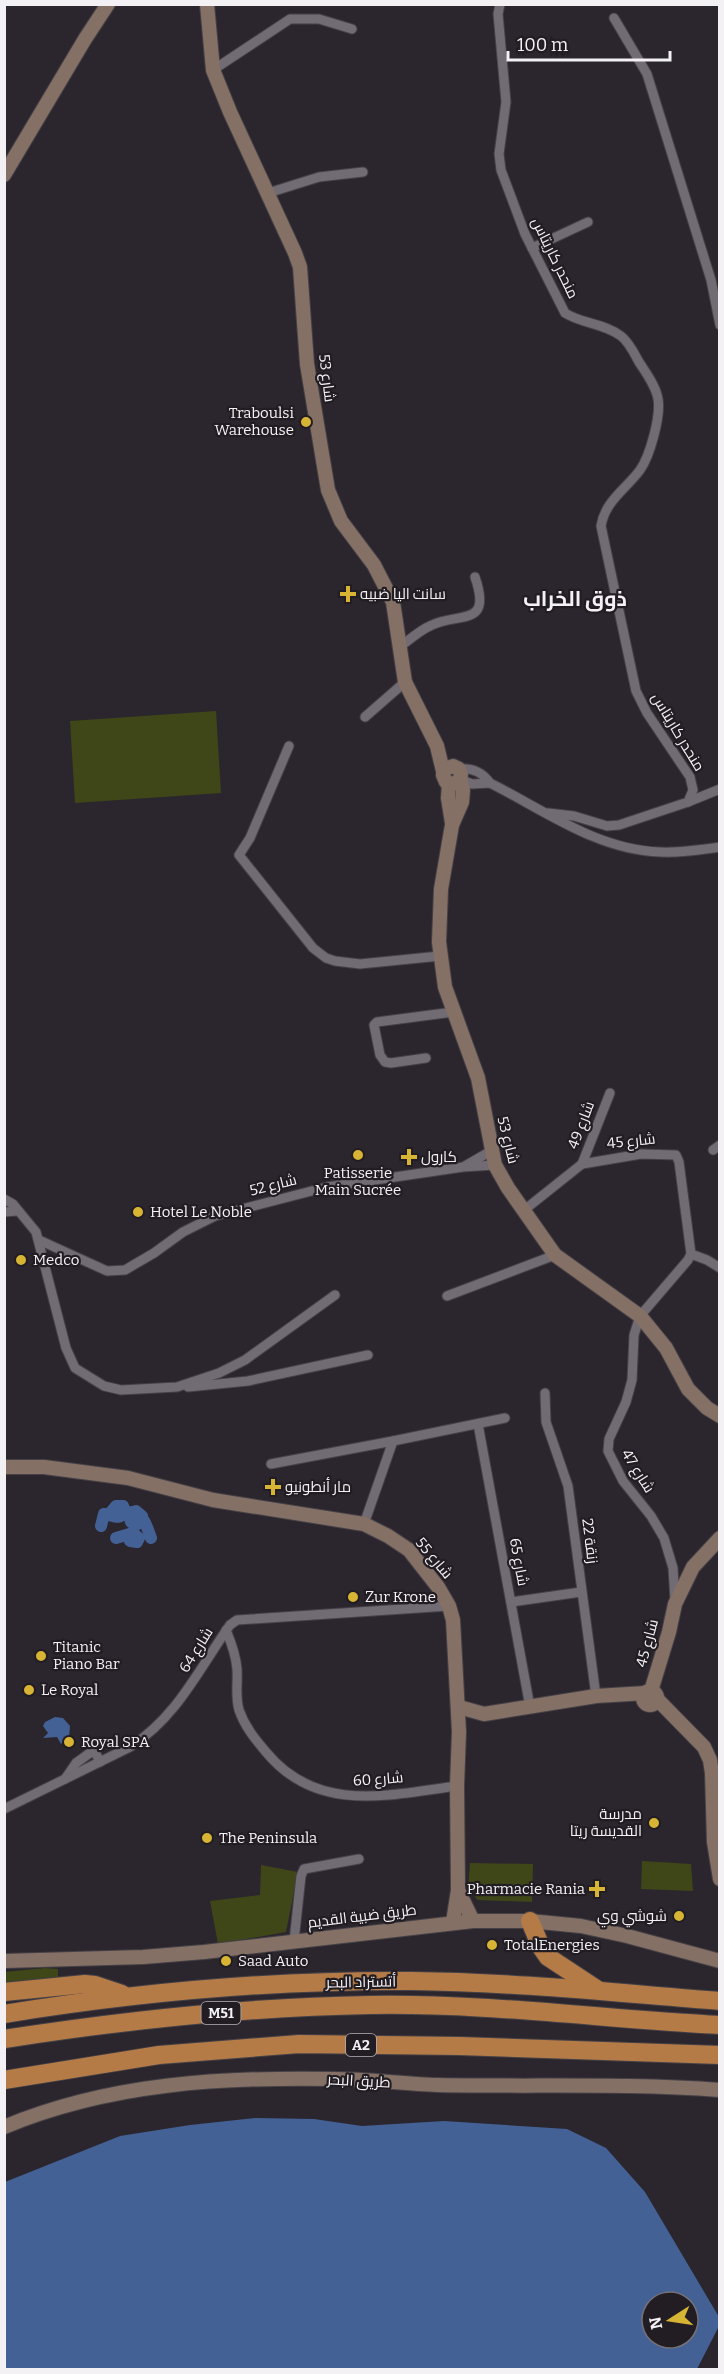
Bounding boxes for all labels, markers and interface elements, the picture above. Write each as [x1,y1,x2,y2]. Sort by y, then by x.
scale bar [508,24,670,62]
text: 100 m [517,34,568,56]
street label: منحدر كاريتاس [527,215,582,302]
street label: شارع 53 [313,353,339,403]
place label: Traboulsi Warehouse [215,404,295,439]
marker: Traboulsi Warehouse [299,415,313,429]
place label: سانت اليا ضبيه [360,585,446,603]
district label: ذوق الخراب [523,586,627,612]
marker: سانت اليا ضبيه [341,587,355,601]
street label: منحدر كاريتاس [647,690,708,775]
street label: شارع 49 [564,1099,600,1152]
street label: شارع 53 [491,1114,523,1166]
street label: شارع 45 [606,1129,656,1154]
marker: Patisserie Main Sucrée [351,1148,365,1162]
place label: كارول [421,1148,457,1166]
marker: كارول [402,1150,416,1164]
place label: Patisserie Main Sucrée [315,1164,401,1199]
street label: شارع 52 [248,1170,299,1201]
place label: Hotel Le Noble [150,1203,252,1221]
marker: Hotel Le Noble [131,1205,145,1219]
place label: Medco [33,1251,79,1269]
marker: Medco [14,1253,28,1267]
street label: شارع 47 [616,1446,658,1497]
place label: مار أنطونيو [285,1477,351,1496]
marker: مار أنطونيو [266,1480,280,1494]
street label: زنقة 22 [578,1517,602,1565]
street label: شارع 55 [410,1534,456,1583]
street label: شارع 65 [504,1537,532,1588]
place label: Zur Krone [365,1588,436,1606]
marker: Zur Krone [346,1590,360,1604]
street label: شارع 45 [632,1617,664,1669]
street label: شارع 64 [175,1624,218,1677]
place label: Titanic Piano Bar [53,1638,120,1673]
marker: Titanic Piano Bar [34,1649,48,1663]
place label: Le Royal [41,1681,98,1699]
marker: Le Royal [22,1683,36,1697]
place label: Royal SPA [81,1733,150,1751]
marker: Royal SPA [62,1735,76,1749]
street label: شارع 60 [352,1768,404,1792]
place label: مدرسة القديسة ريتا [570,1805,642,1840]
marker: مدرسة القديسة ريتا [647,1816,661,1830]
place label: The Peninsula [219,1829,317,1847]
marker: The Peninsula [200,1831,214,1845]
place label: Pharmacie Rania [467,1880,585,1898]
marker: Pharmacie Rania [590,1882,604,1896]
street label: طريق ضبية القديم [306,1900,418,1933]
place label: شوشي وي [597,1907,667,1928]
marker: شوشي وي [672,1909,686,1923]
place label: TotalEnergies [504,1936,600,1954]
marker: TotalEnergies [485,1938,499,1952]
place label: Saad Auto [238,1952,308,1970]
marker: Saad Auto [219,1954,233,1968]
street label: أتستراد البحر [325,1971,396,1992]
road number: M51 [202,2002,240,2024]
road number: A2 [346,2034,376,2056]
street label: طريق البحر [326,2070,391,2093]
north arrow [640,2290,700,2350]
text: N [645,2315,666,2331]

